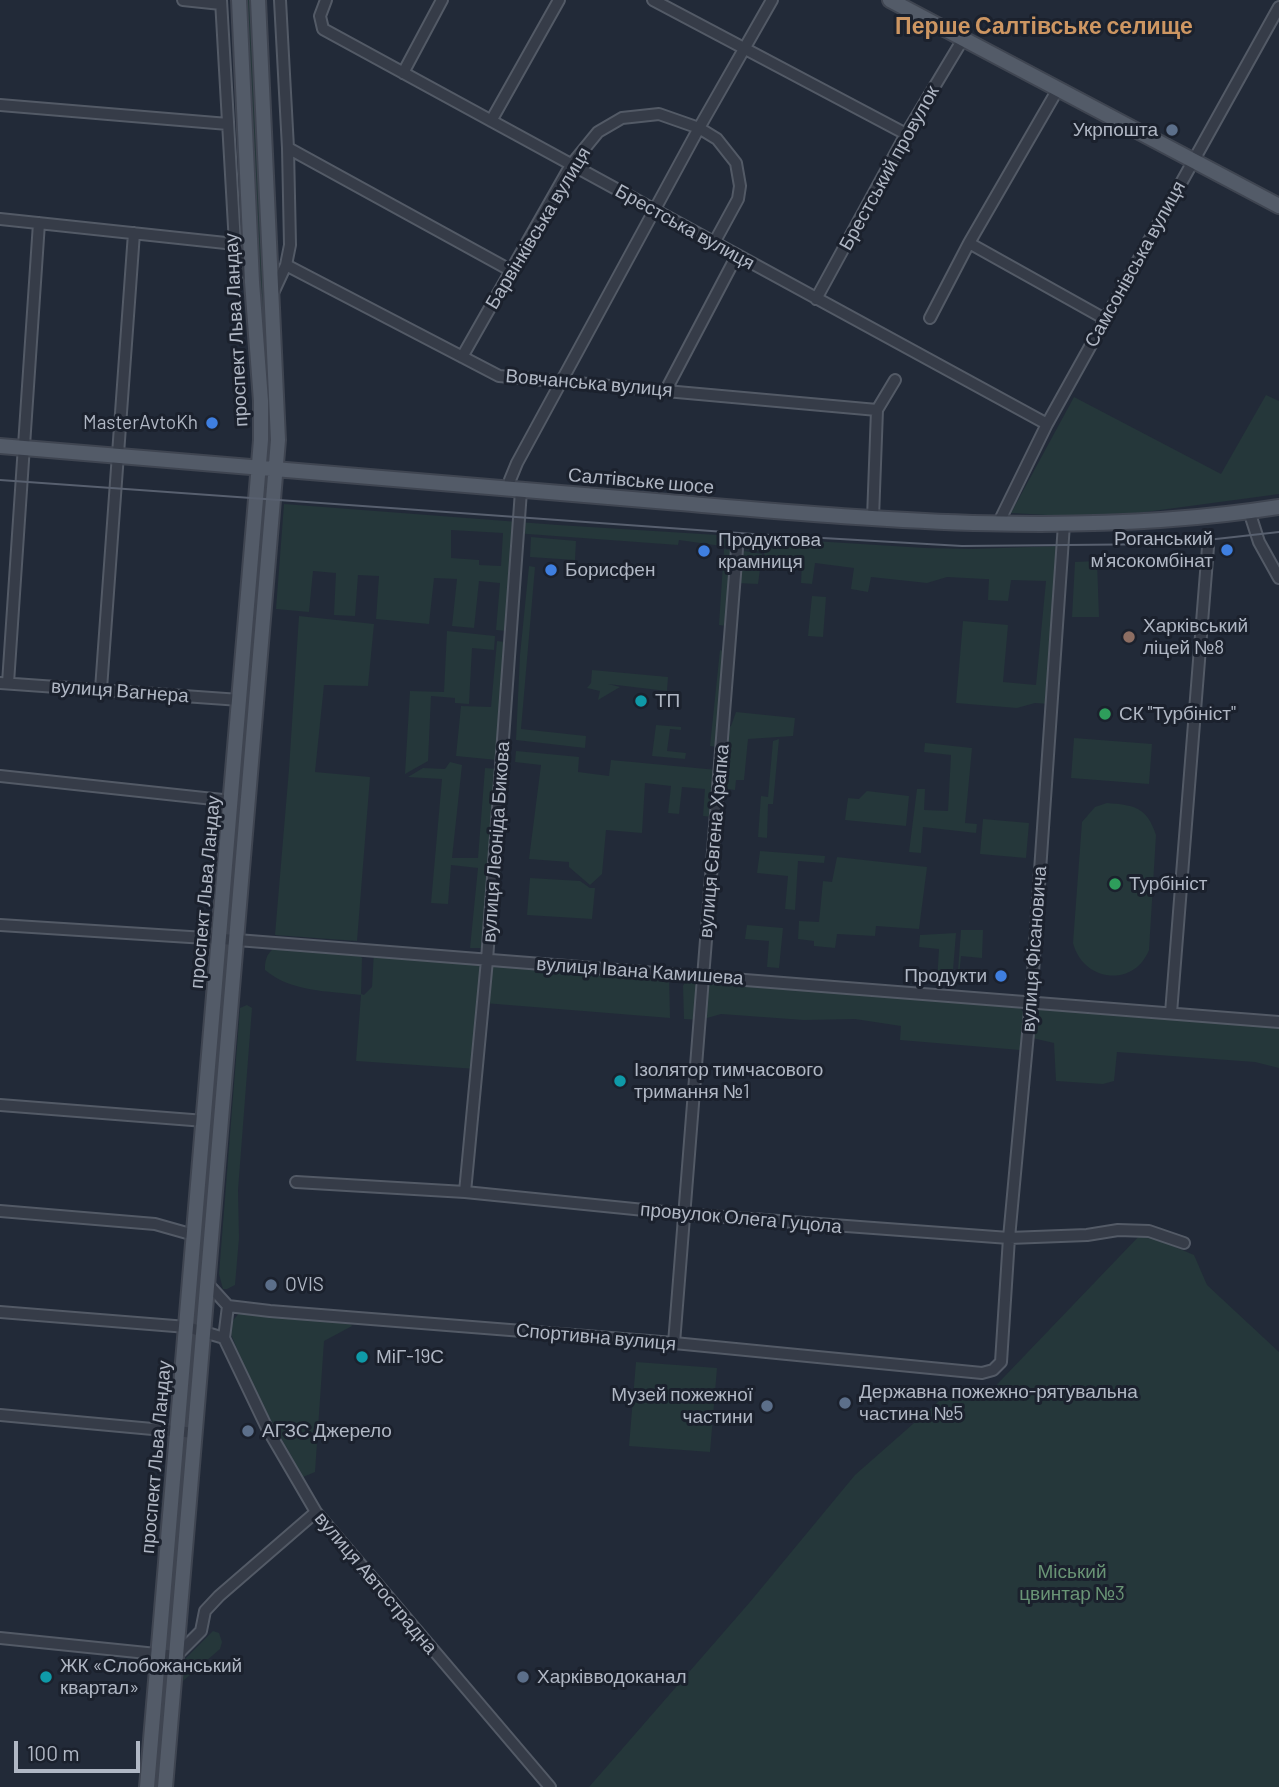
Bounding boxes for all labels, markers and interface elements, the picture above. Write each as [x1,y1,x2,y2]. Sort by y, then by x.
district label: Перше Салтівське селище [895,12,1193,40]
street label: Брестський провулок [834,82,944,254]
place label: Укрпошта [1073,119,1158,141]
marker: Укрпошта [1164,122,1180,138]
street label: Барвінківська вулиця [481,143,595,313]
street label: Самсонівська вулиця [1080,177,1190,351]
street label: Брестська вулиця [611,179,759,275]
street label: проспект Льва Ландау [220,233,252,427]
street label: Вовчанська вулиця [505,364,673,402]
place label: MasterAvtoKh [83,412,198,434]
marker: MasterAvtoKh [204,415,220,431]
street label: Салтівське шосе [567,463,715,499]
place label: Роганський м'ясокомбінат [1090,528,1213,572]
place label: Продуктова крамниця [718,529,821,573]
marker: Роганський м'ясокомбінат [1219,542,1235,558]
marker: Продуктова крамниця [696,543,712,559]
place label: Борисфен [565,559,655,581]
marker: Борисфен [543,562,559,578]
place label: Харківський ліцей №8 [1143,615,1248,659]
marker: Харківський ліцей №8 [1121,629,1137,645]
street label: вулиця Вагнера [50,675,190,707]
place label: ТП [655,690,680,712]
marker: ТП [633,693,649,709]
place label: СК "Турбініст" [1119,703,1236,725]
marker: СК "Турбініст" [1097,706,1113,722]
street label: вулиця Леоніда Бикова [478,741,514,943]
street label: вулиця Євгена Храпка [694,743,734,939]
street label: проспект Льва Ландау [185,794,225,990]
street label: вулиця Фісановича [1017,865,1051,1033]
place label: Турбініст [1129,873,1207,895]
marker: Турбініст [1107,876,1123,892]
street label: вулиця Івана Камишева [536,952,744,990]
place label: Продукти [904,965,987,987]
marker: Продукти [993,968,1009,984]
place label: Ізолятор тимчасового тримання №1 [634,1059,823,1103]
marker: Ізолятор тимчасового тримання №1 [612,1073,628,1089]
street label: провулок Олега Гуцола [639,1198,843,1238]
place label: OVIS [285,1274,324,1296]
marker: OVIS [263,1277,279,1293]
street label: Спортивна вулиця [515,1319,677,1355]
place label: МіГ-19С [376,1346,444,1368]
marker: МіГ-19С [354,1349,370,1365]
street label: проспект Льва Ландау [136,1359,176,1555]
place label: Державна пожежно-рятувальна частина №5 [859,1381,1138,1425]
place label: Музей пожежної частини [611,1384,753,1428]
marker: Державна пожежно-рятувальна частина №5 [837,1395,853,1411]
marker: Музей пожежної частини [759,1398,775,1414]
place label: АГЗС Джерело [262,1420,392,1442]
marker: АГЗС Джерело [240,1423,256,1439]
street label: вулиця Автострадна [310,1507,442,1659]
park label: Міський цвинтар №3 [1019,1561,1125,1605]
place label: ЖК «Слобожанський квартал» [60,1655,242,1699]
place label: Харківводоканал [537,1666,687,1688]
marker: ЖК «Слобожанський квартал» [38,1669,54,1685]
marker: Харківводоканал [515,1669,531,1685]
scale bar [18,1728,144,1772]
text: 100 m [27,1740,80,1765]

